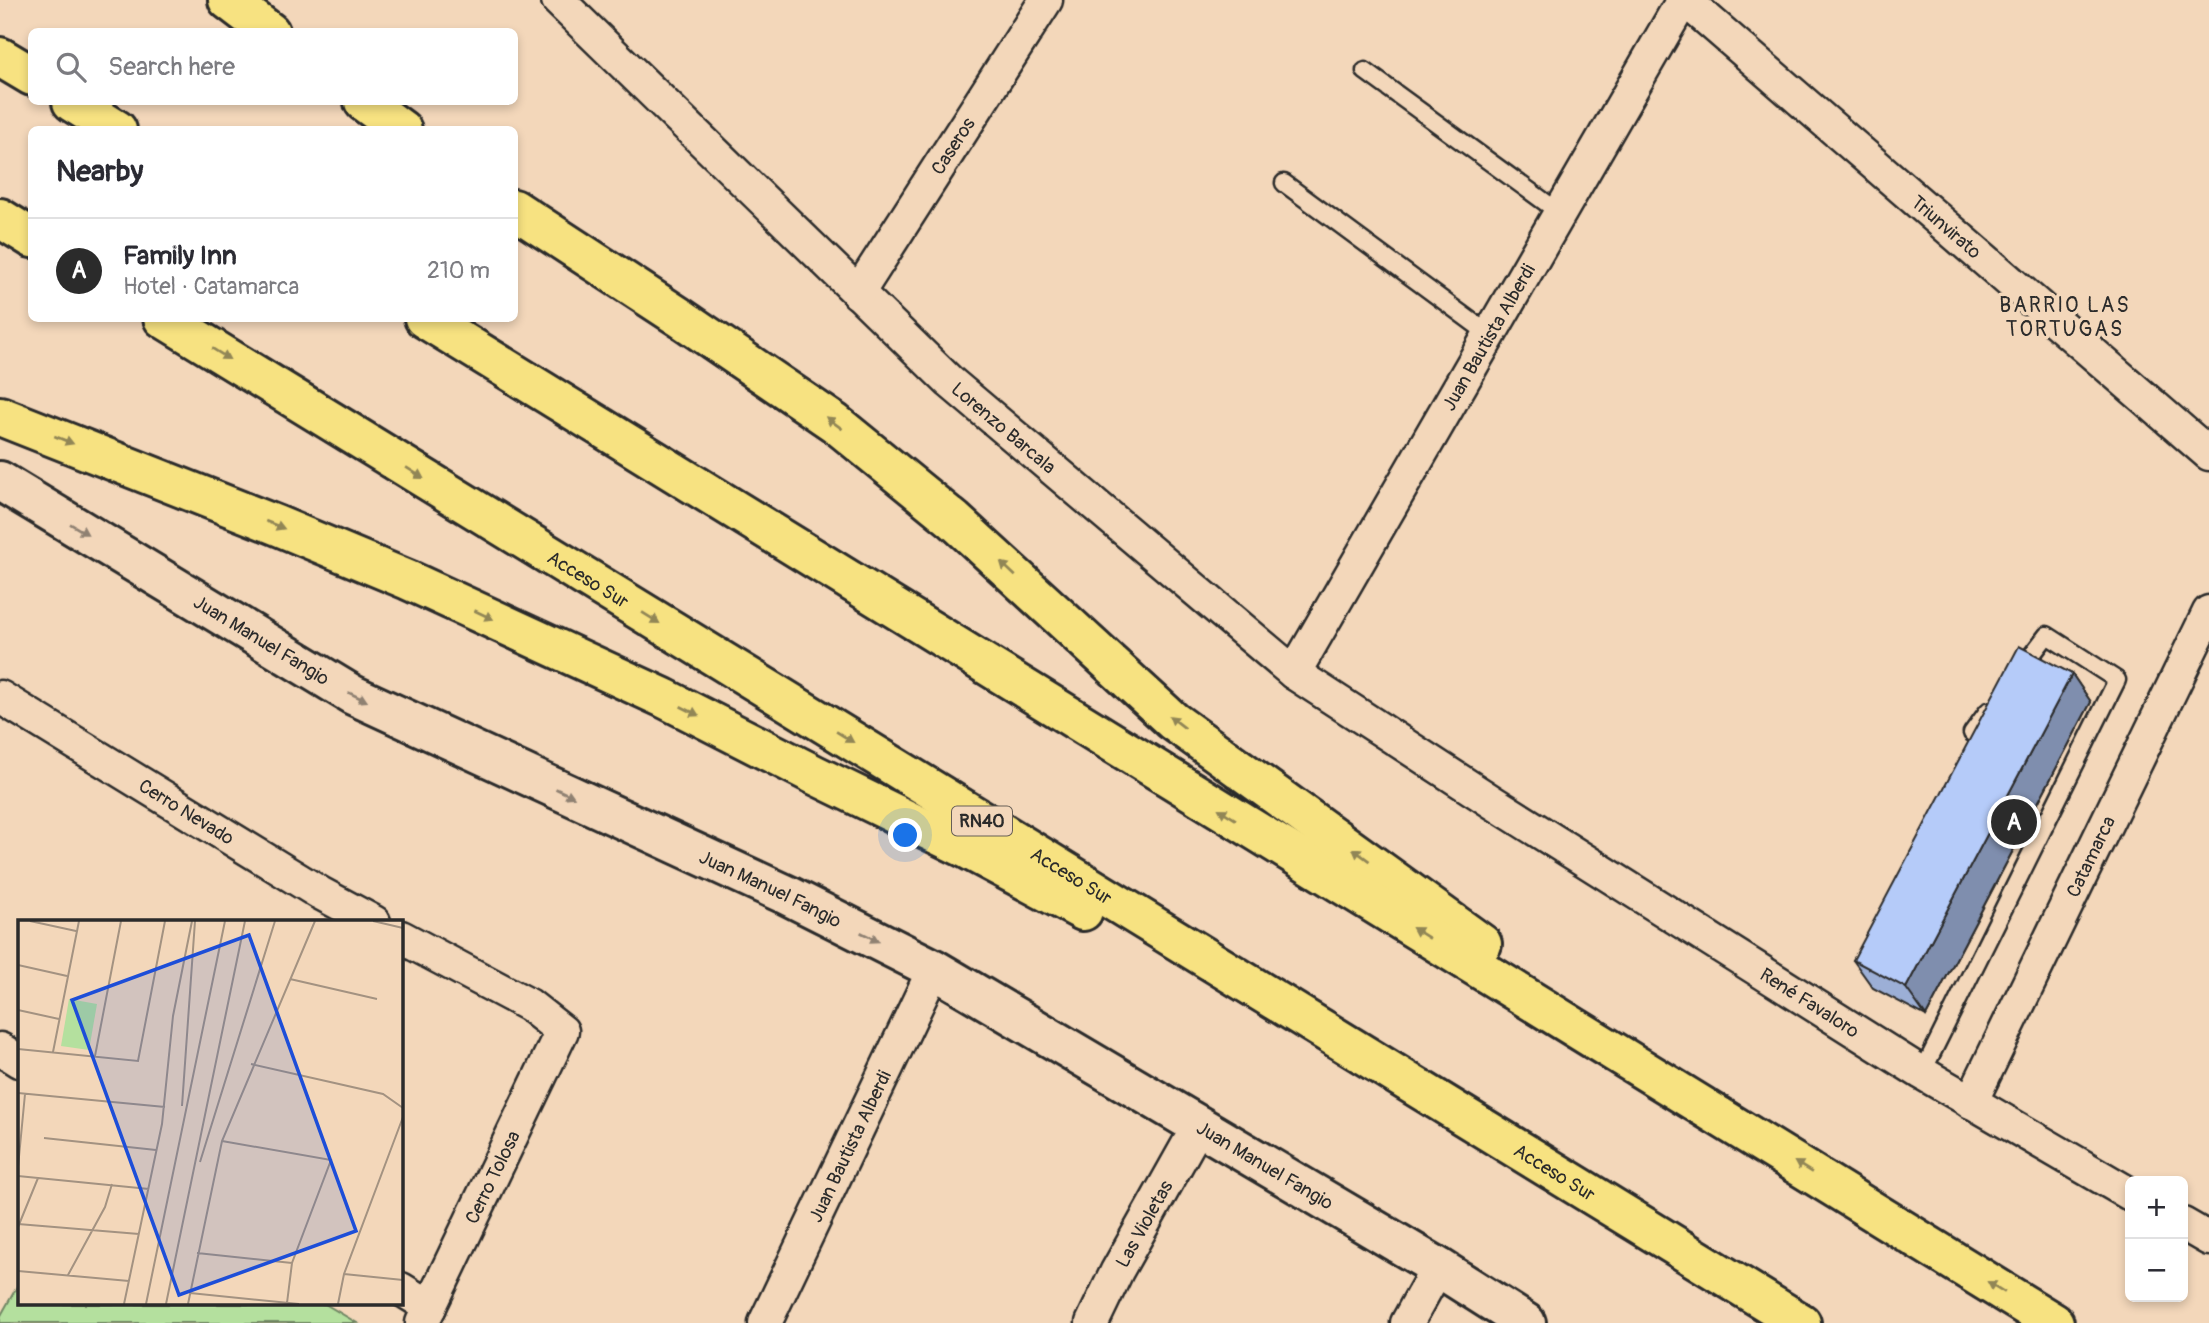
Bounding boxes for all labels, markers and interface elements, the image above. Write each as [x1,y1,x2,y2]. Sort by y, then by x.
search box [28,28,518,105]
icon: search [52,48,90,86]
text: Search here [108,51,235,83]
street label: Caseros [926,113,981,179]
text: Nearby [56,153,143,190]
street label: Triunvirato [1906,190,1986,264]
text: Family Inn [123,240,237,272]
text: A [72,256,86,285]
text: 210 m [427,256,490,285]
street label: Juan Bautista Alberdi [1437,260,1541,415]
text: Hotel · Catamarca [123,272,299,301]
district label: BARRIO LAS TORTUGAS [1999,292,2131,343]
one-way arrow [212,348,231,361]
street label: Lorenzo Barcala [946,377,1061,480]
one-way arrow [825,416,843,430]
one-way arrow [53,435,74,446]
one-way arrow [406,467,425,480]
one-way arrow [265,519,286,530]
one-way arrow [70,523,89,536]
street label: Acceso Sur [543,546,633,614]
one-way arrow [1000,562,1017,578]
street label: Juan Manuel Fangio [189,590,333,691]
one-way arrow [473,610,494,621]
one-way arrow [641,611,660,624]
one-way arrow [348,691,368,703]
one-way arrow [680,706,700,717]
one-way arrow [1168,715,1186,730]
one-way arrow [835,730,854,743]
street label: Cerro Nevado [134,774,238,851]
one-way arrow [554,787,575,798]
pin: A [1991,796,2037,848]
road number: RN40 [952,806,1012,836]
one-way arrow [1218,807,1237,820]
street label: Catamarca [2061,812,2121,901]
your location [888,818,922,852]
street label: Acceso Sur [1026,842,1116,911]
street label: Juan Manuel Fangio [695,845,845,933]
one-way arrow [1352,848,1370,862]
inset map [18,920,402,1306]
one-way arrow [1411,926,1431,939]
one-way arrow [860,931,880,942]
street label: René Favaloro [1755,963,1864,1043]
street label: Juan Bautista Alberdi [804,1067,897,1226]
street label: Juan Manuel Fangio [1192,1116,1337,1215]
street label: Cerro Tolosa [460,1127,526,1228]
street label: Acceso Sur [1509,1139,1600,1207]
one-way arrow [1793,1161,1812,1174]
street label: Las Violetas [1110,1176,1179,1272]
map controls [2125,1176,2188,1302]
button: + [2125,1176,2188,1239]
button: − [2125,1239,2188,1302]
one-way arrow [1986,1281,2006,1294]

